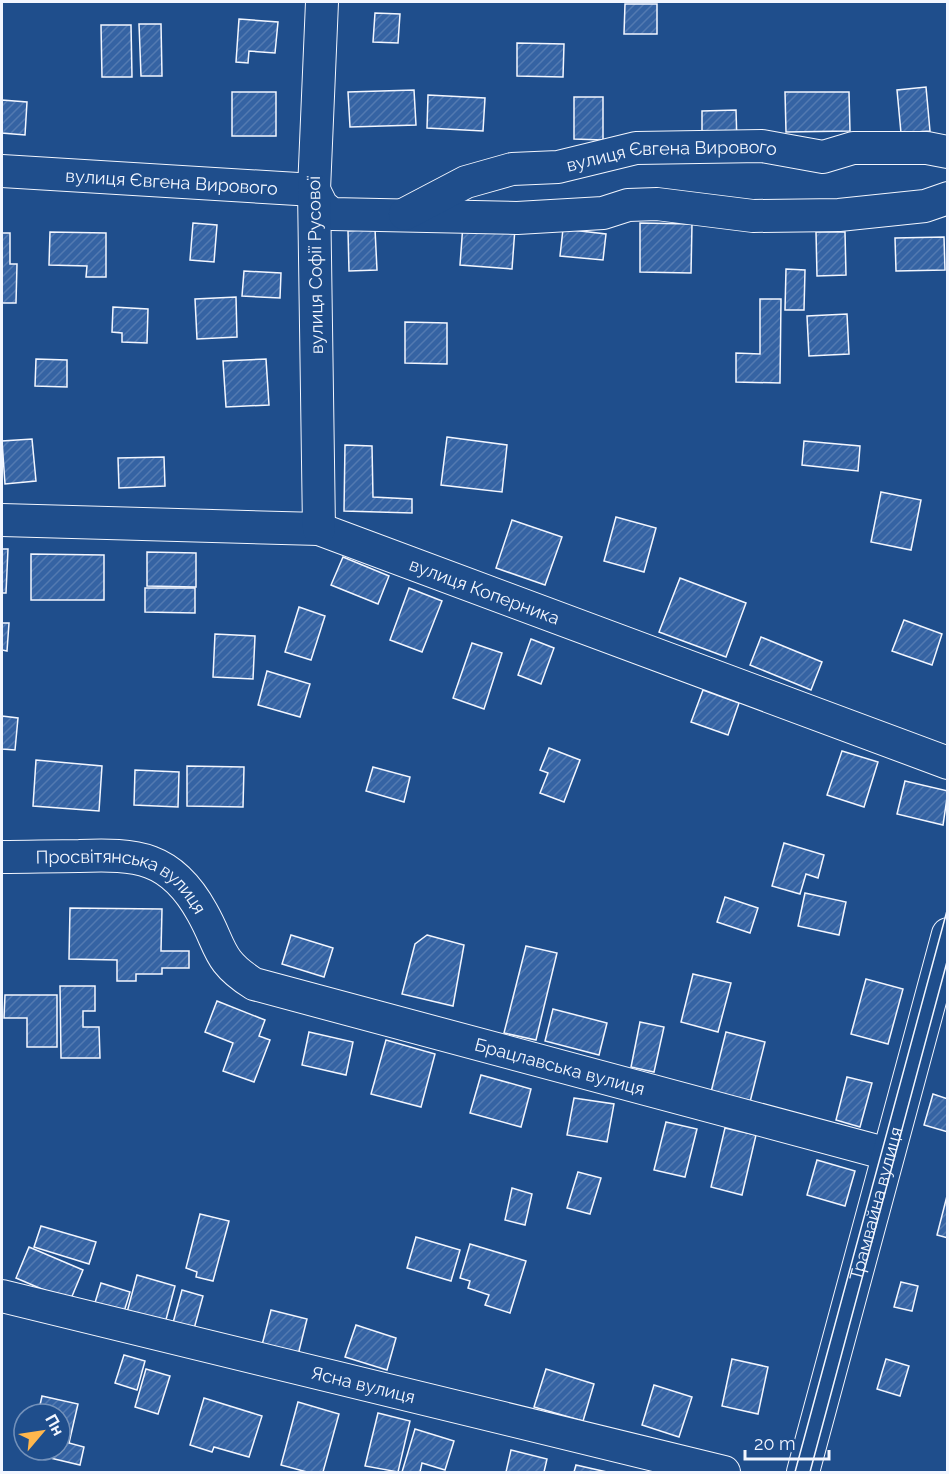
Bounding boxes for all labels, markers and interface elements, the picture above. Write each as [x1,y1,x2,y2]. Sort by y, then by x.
street label: вулиця Євгена Вирового [564,135,779,175]
street label: вулиця Євгена Вирового [65,164,279,198]
street label: вулиця Софії Русової [303,176,327,354]
street label: вулиця Коперника [407,553,563,628]
street label: Просвітянська вулиця [35,845,211,917]
street label: Брацлавська вулиця [473,1033,647,1099]
street label: Трамвайна вулиця [845,1125,906,1283]
street label: Ясна вулиця [309,1361,418,1407]
north arrow [12,1402,72,1462]
text: Пн [41,1411,68,1439]
scale bar [745,1423,829,1461]
text: 20 m [754,1433,796,1454]

